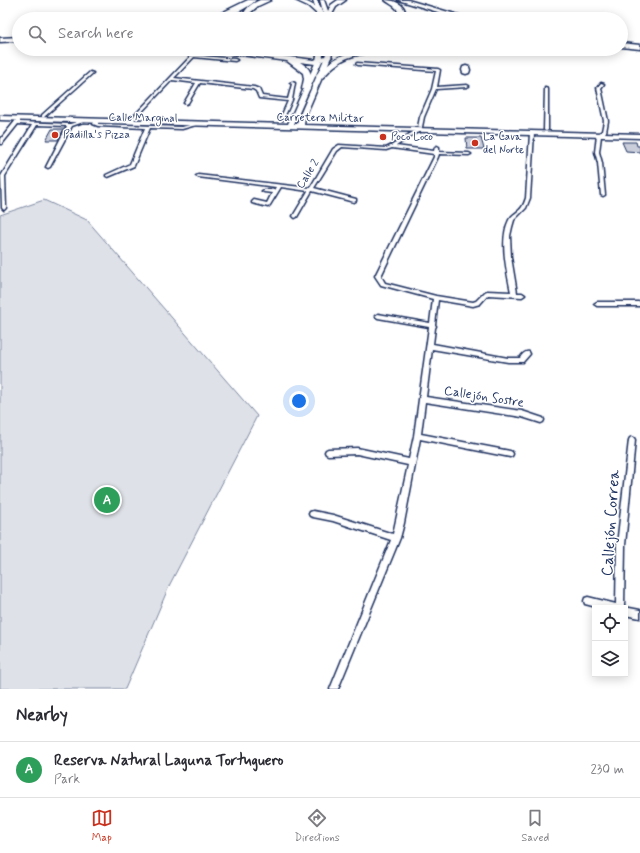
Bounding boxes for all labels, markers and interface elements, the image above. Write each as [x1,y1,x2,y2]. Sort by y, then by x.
search box [12,12,628,56]
icon: search [26,23,48,45]
text: Search here [58,24,134,44]
street label: Calle Marginal [108,110,178,127]
street label: Carretera Militar [276,110,364,126]
place label: Padilla's Pizza [63,128,130,142]
marker: Padilla's Pizza [50,130,60,140]
place label: Poco Loco [391,130,433,144]
place label: La Cava del Norte [483,130,524,157]
marker: Poco Loco [378,132,388,142]
marker: La Cava del Norte [470,138,480,148]
street label: Calle 2 [294,156,323,191]
street label: Callejón Sostre [443,382,525,412]
your location [289,391,309,411]
street label: Callejón Correa [597,469,625,577]
pin: A [94,485,120,515]
map controls [592,605,628,677]
button: locate [592,605,628,641]
button: layers [592,641,628,677]
text: Nearby [16,704,68,726]
text: Reserva Natural Laguna Tortuguero [54,751,284,771]
text: A [25,761,33,778]
text: 230 m [590,761,624,778]
text: Park [54,771,80,788]
tab: Map [91,807,113,845]
tab: Directions [294,807,340,845]
tab: Saved [521,807,549,845]

